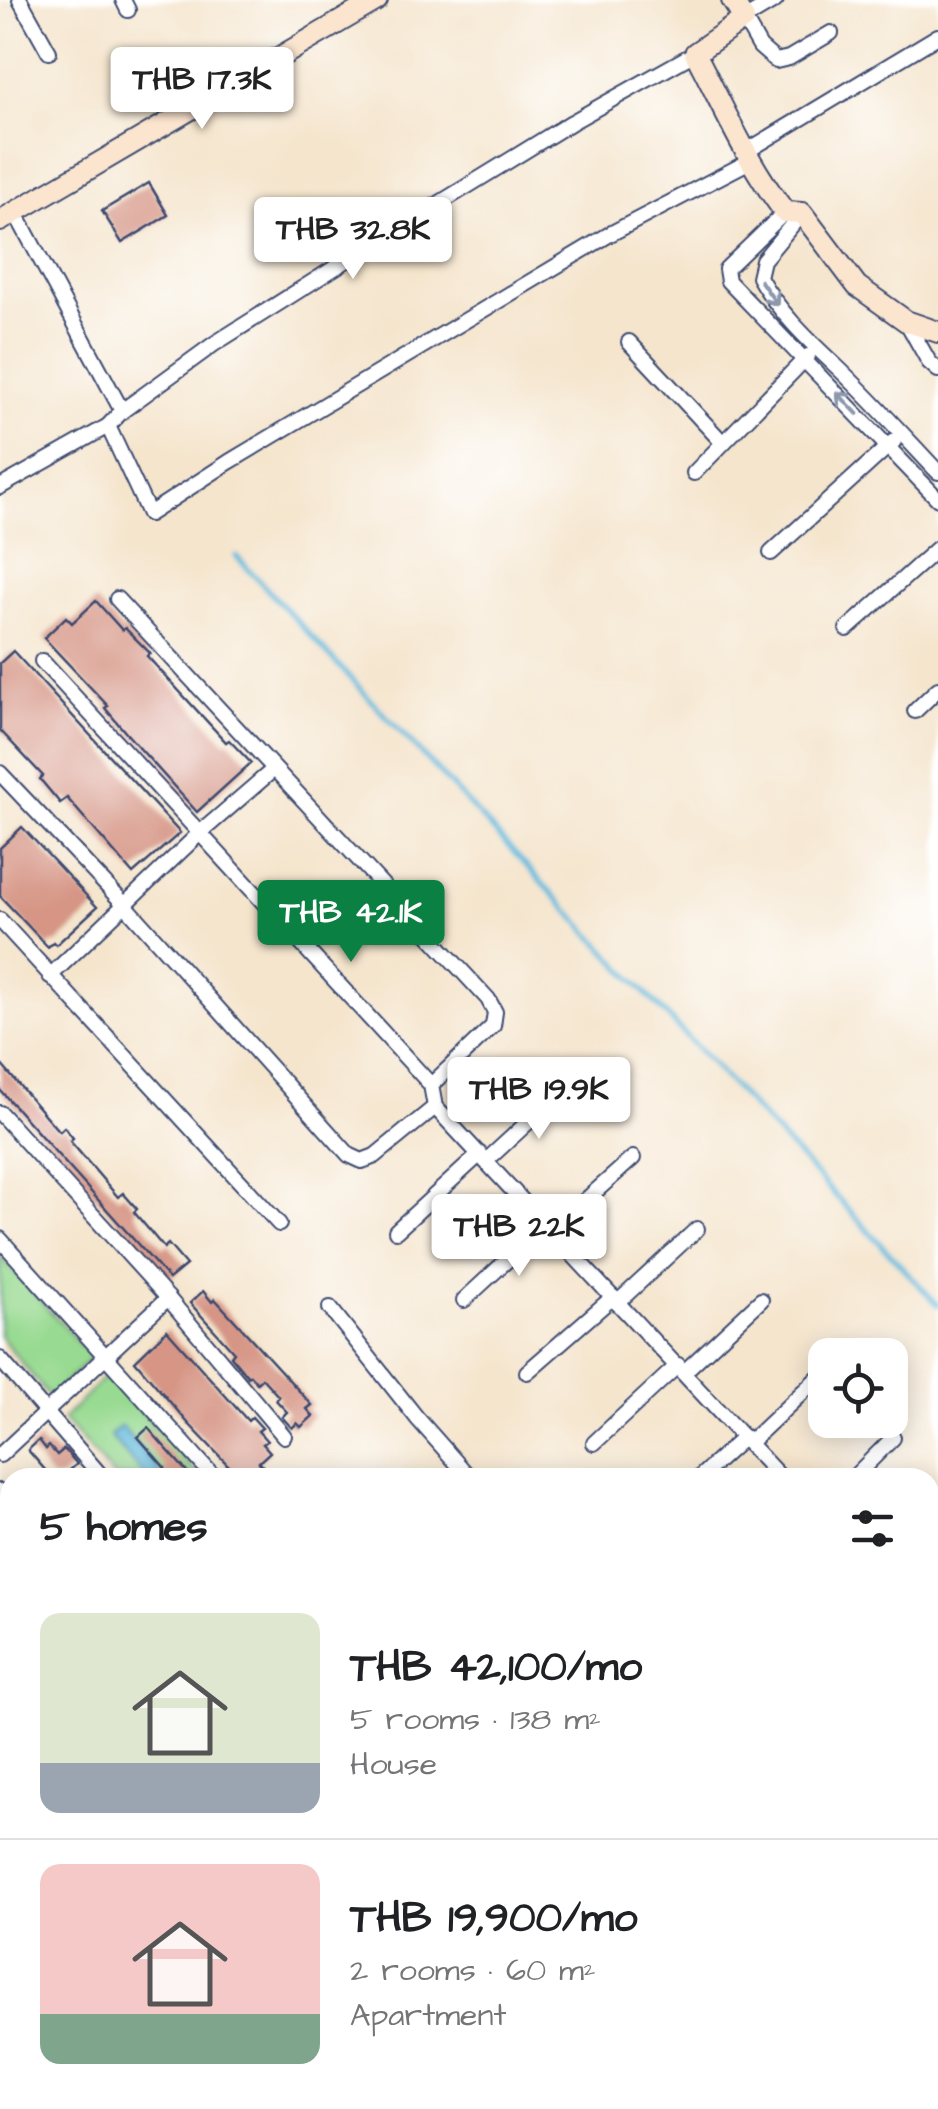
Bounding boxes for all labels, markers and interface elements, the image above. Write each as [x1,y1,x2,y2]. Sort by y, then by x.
pin: THB 17.3K [88,47,316,132]
text: THB 17.3K [133,57,271,102]
pin: THB 32.8K [239,197,467,282]
text: THB 32.8K [276,207,430,252]
one-way arrow [758,278,779,306]
one-way arrow [835,392,859,416]
pin: THB 42.1K [237,880,465,965]
text: THB 42.1K [280,890,422,935]
pin: THB 19.9K [425,1057,653,1142]
text: THB 19.9K [469,1067,609,1112]
pin: THB 22K [427,1194,611,1279]
text: THB 22K [454,1204,584,1249]
map controls [808,1338,908,1438]
button: locate [808,1338,908,1438]
text: 5 homes [40,1499,207,1557]
icon: filters [845,1501,900,1556]
text: THB 42,100/mo [350,1639,642,1697]
icon: home [120,1653,240,1773]
text: 5 rooms · 138 m² [350,1697,601,1742]
text: House [350,1742,437,1787]
text: THB 19,900/mo [350,1890,637,1948]
icon: home [120,1904,240,2024]
text: 2 rooms · 60 m² [350,1948,596,1993]
text: Apartment [350,1993,506,2038]

